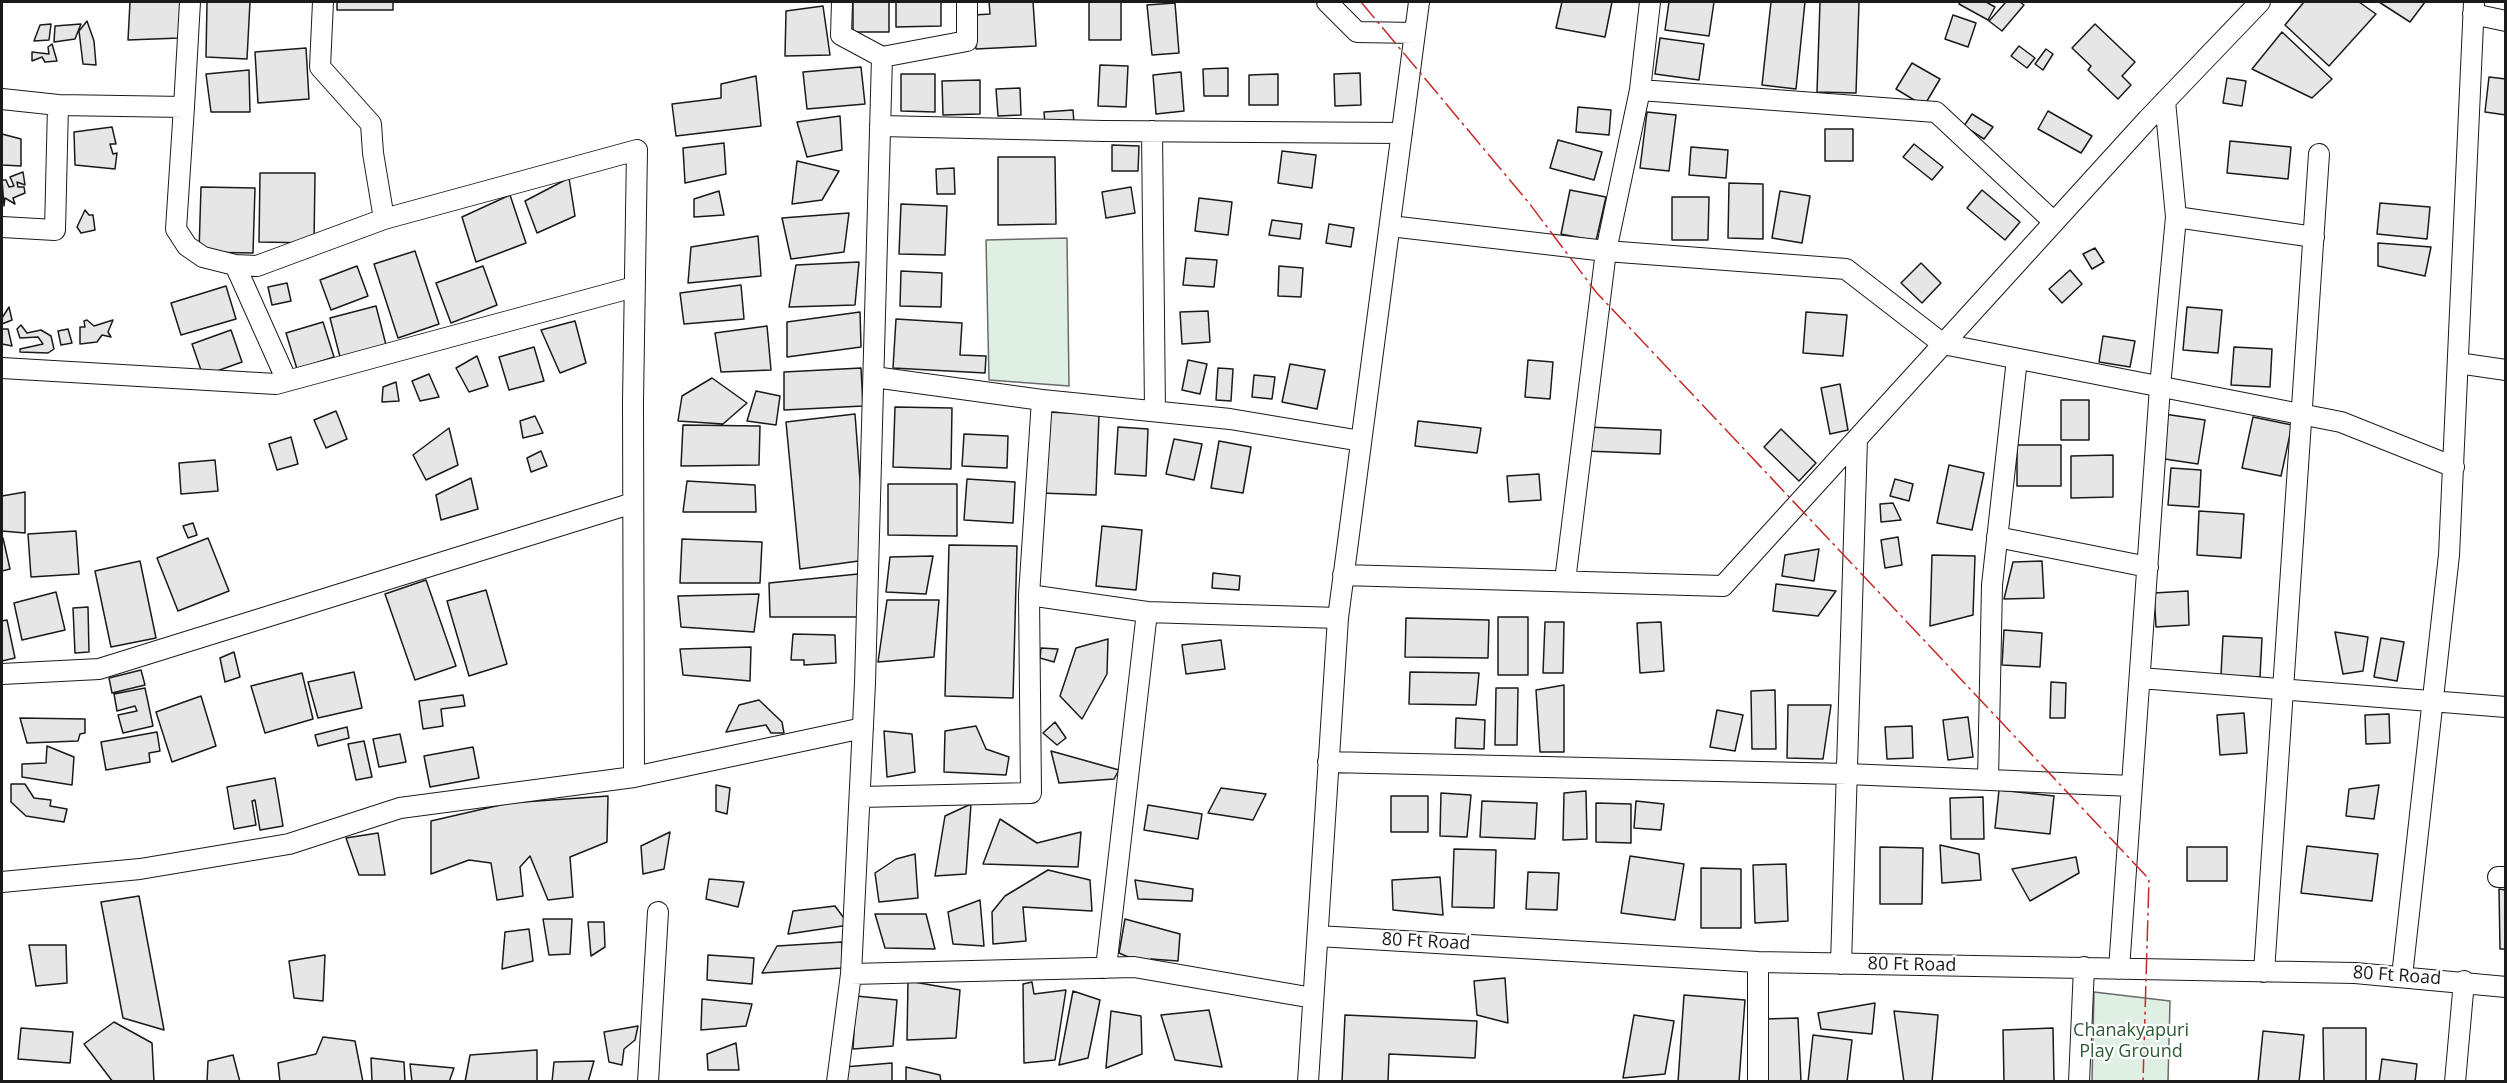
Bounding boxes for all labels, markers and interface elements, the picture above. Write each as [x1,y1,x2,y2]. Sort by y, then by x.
street label: 80 Ft Road [1381,929,1471,955]
street label: 80 Ft Road [1868,953,1956,977]
street label: 80 Ft Road [2352,962,2442,990]
park label: Chanakyapuri Play Ground [2073,1020,2189,1062]

